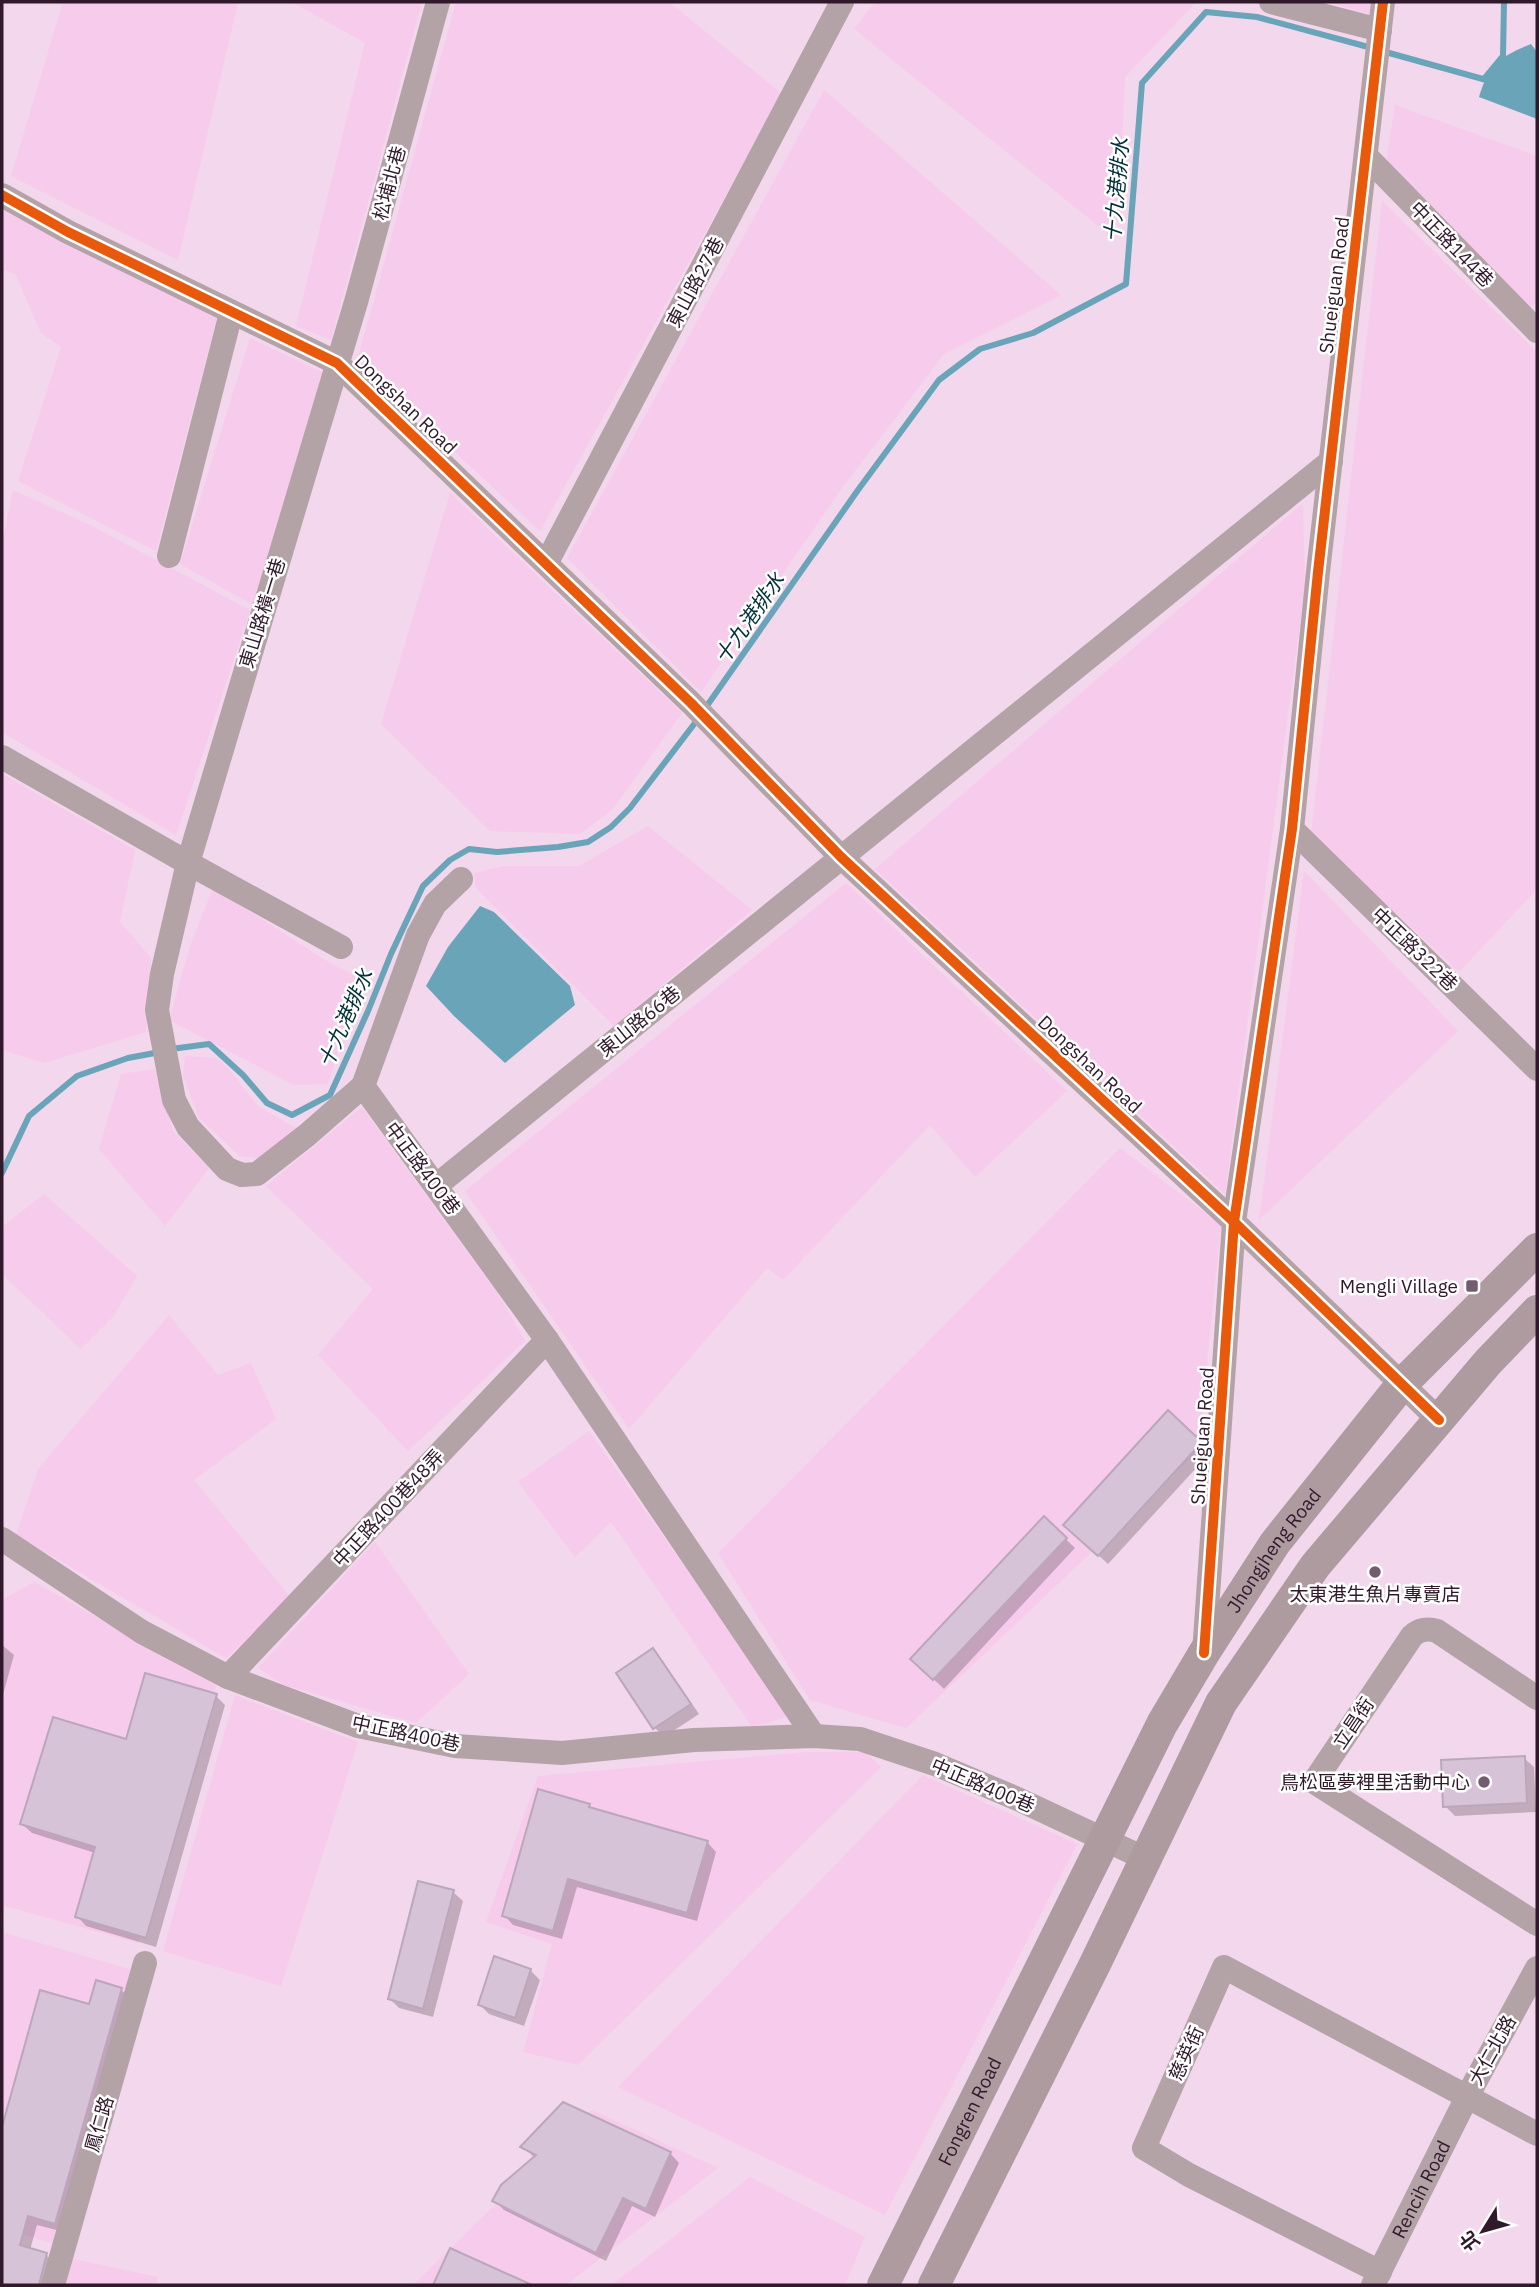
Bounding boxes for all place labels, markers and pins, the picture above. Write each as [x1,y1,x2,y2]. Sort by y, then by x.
place label: Mengli Village [1340,1274,1458,1298]
marker: Mengli Village [1464,1278,1480,1294]
marker: 太東港生魚片專賣店 [1367,1564,1383,1580]
place label: 太東港生魚片專賣店 [1289,1582,1461,1606]
place label: 鳥松區夢裡里活動中心 [1280,1770,1470,1794]
marker: 鳥松區夢裡里活動中心 [1476,1774,1492,1790]

